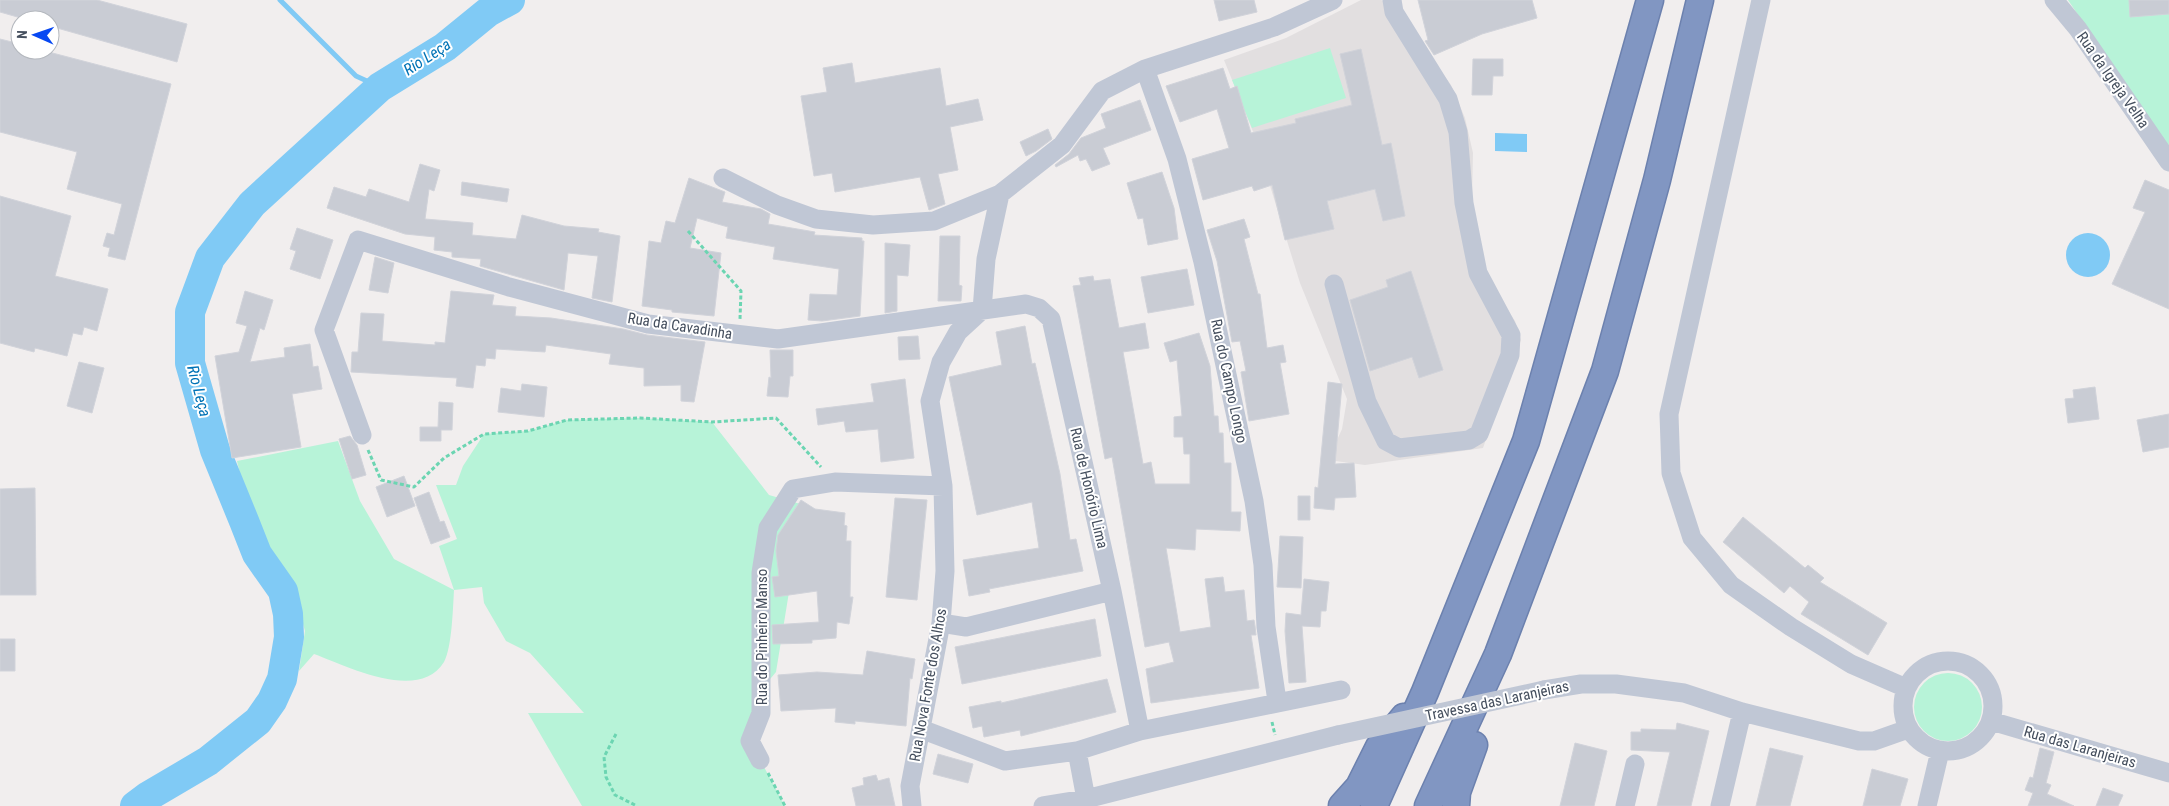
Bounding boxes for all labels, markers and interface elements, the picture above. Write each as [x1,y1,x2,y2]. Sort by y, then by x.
north arrow [10,10,60,60]
street label: Rua da Igreja Velha [2073,28,2153,132]
text: N [14,30,30,39]
water label: Rio Leça [400,35,454,79]
street label: Rua da Cavadinha [626,309,734,343]
street label: Rua do Campo Longo [1207,317,1251,445]
water label: Rio Leça [183,363,215,419]
street label: Rua de Honório Lima [1066,426,1112,550]
street label: Rua do Pinheiro Manso [753,569,771,705]
street label: Rua Nova Fonte dos Alhos [906,607,950,763]
street label: Travessa das Laranjeiras [1424,677,1571,725]
street label: Rua das Laranjeiras [2022,722,2138,772]

